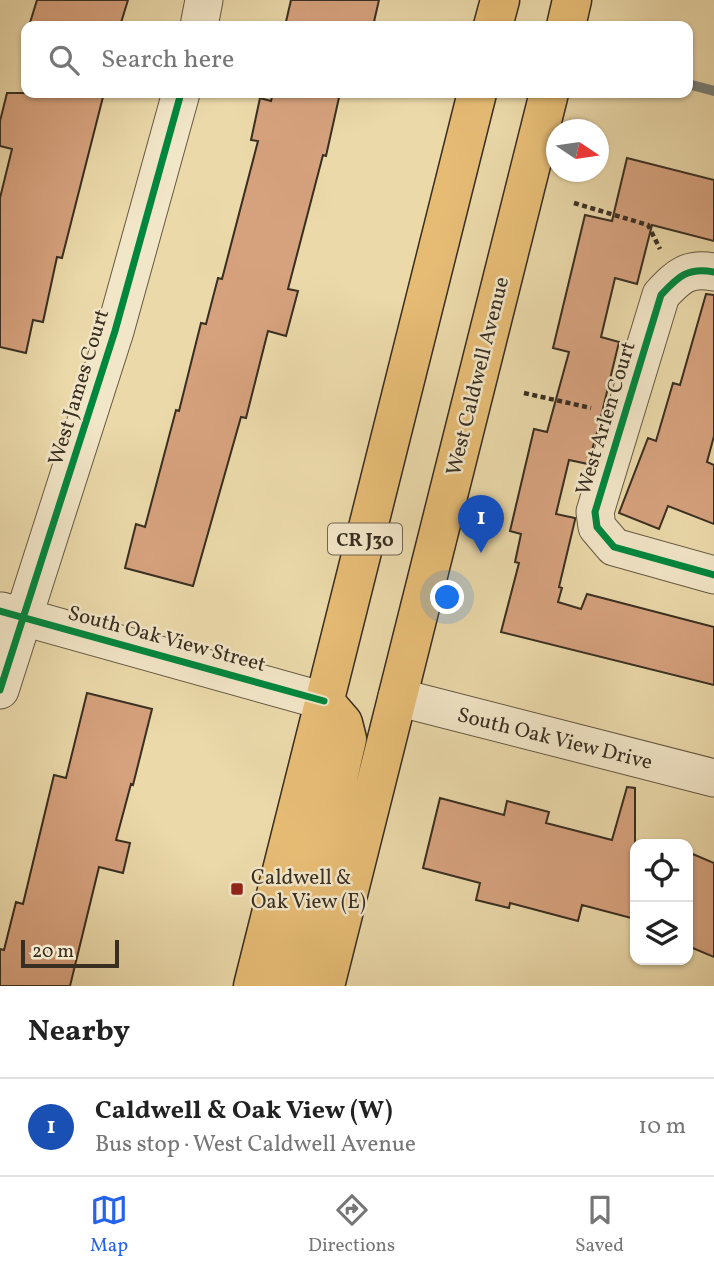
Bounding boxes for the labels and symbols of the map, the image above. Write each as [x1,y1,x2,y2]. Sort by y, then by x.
north arrow [546,119,609,182]
street label: West Caldwell Avenue [440,274,517,479]
street label: West James Court [42,306,117,469]
street label: West Arlen Court [569,338,644,499]
pin: 1 [458,495,504,553]
road number: CR J30 [328,524,402,554]
your location [430,580,464,614]
street label: South Oak View Street [64,599,269,680]
street label: South Oak View Drive [454,701,655,778]
place label: Caldwell & Oak View (E) [251,864,366,917]
marker: Caldwell & Oak View (E) [229,881,245,897]
scale bar [21,937,119,969]

